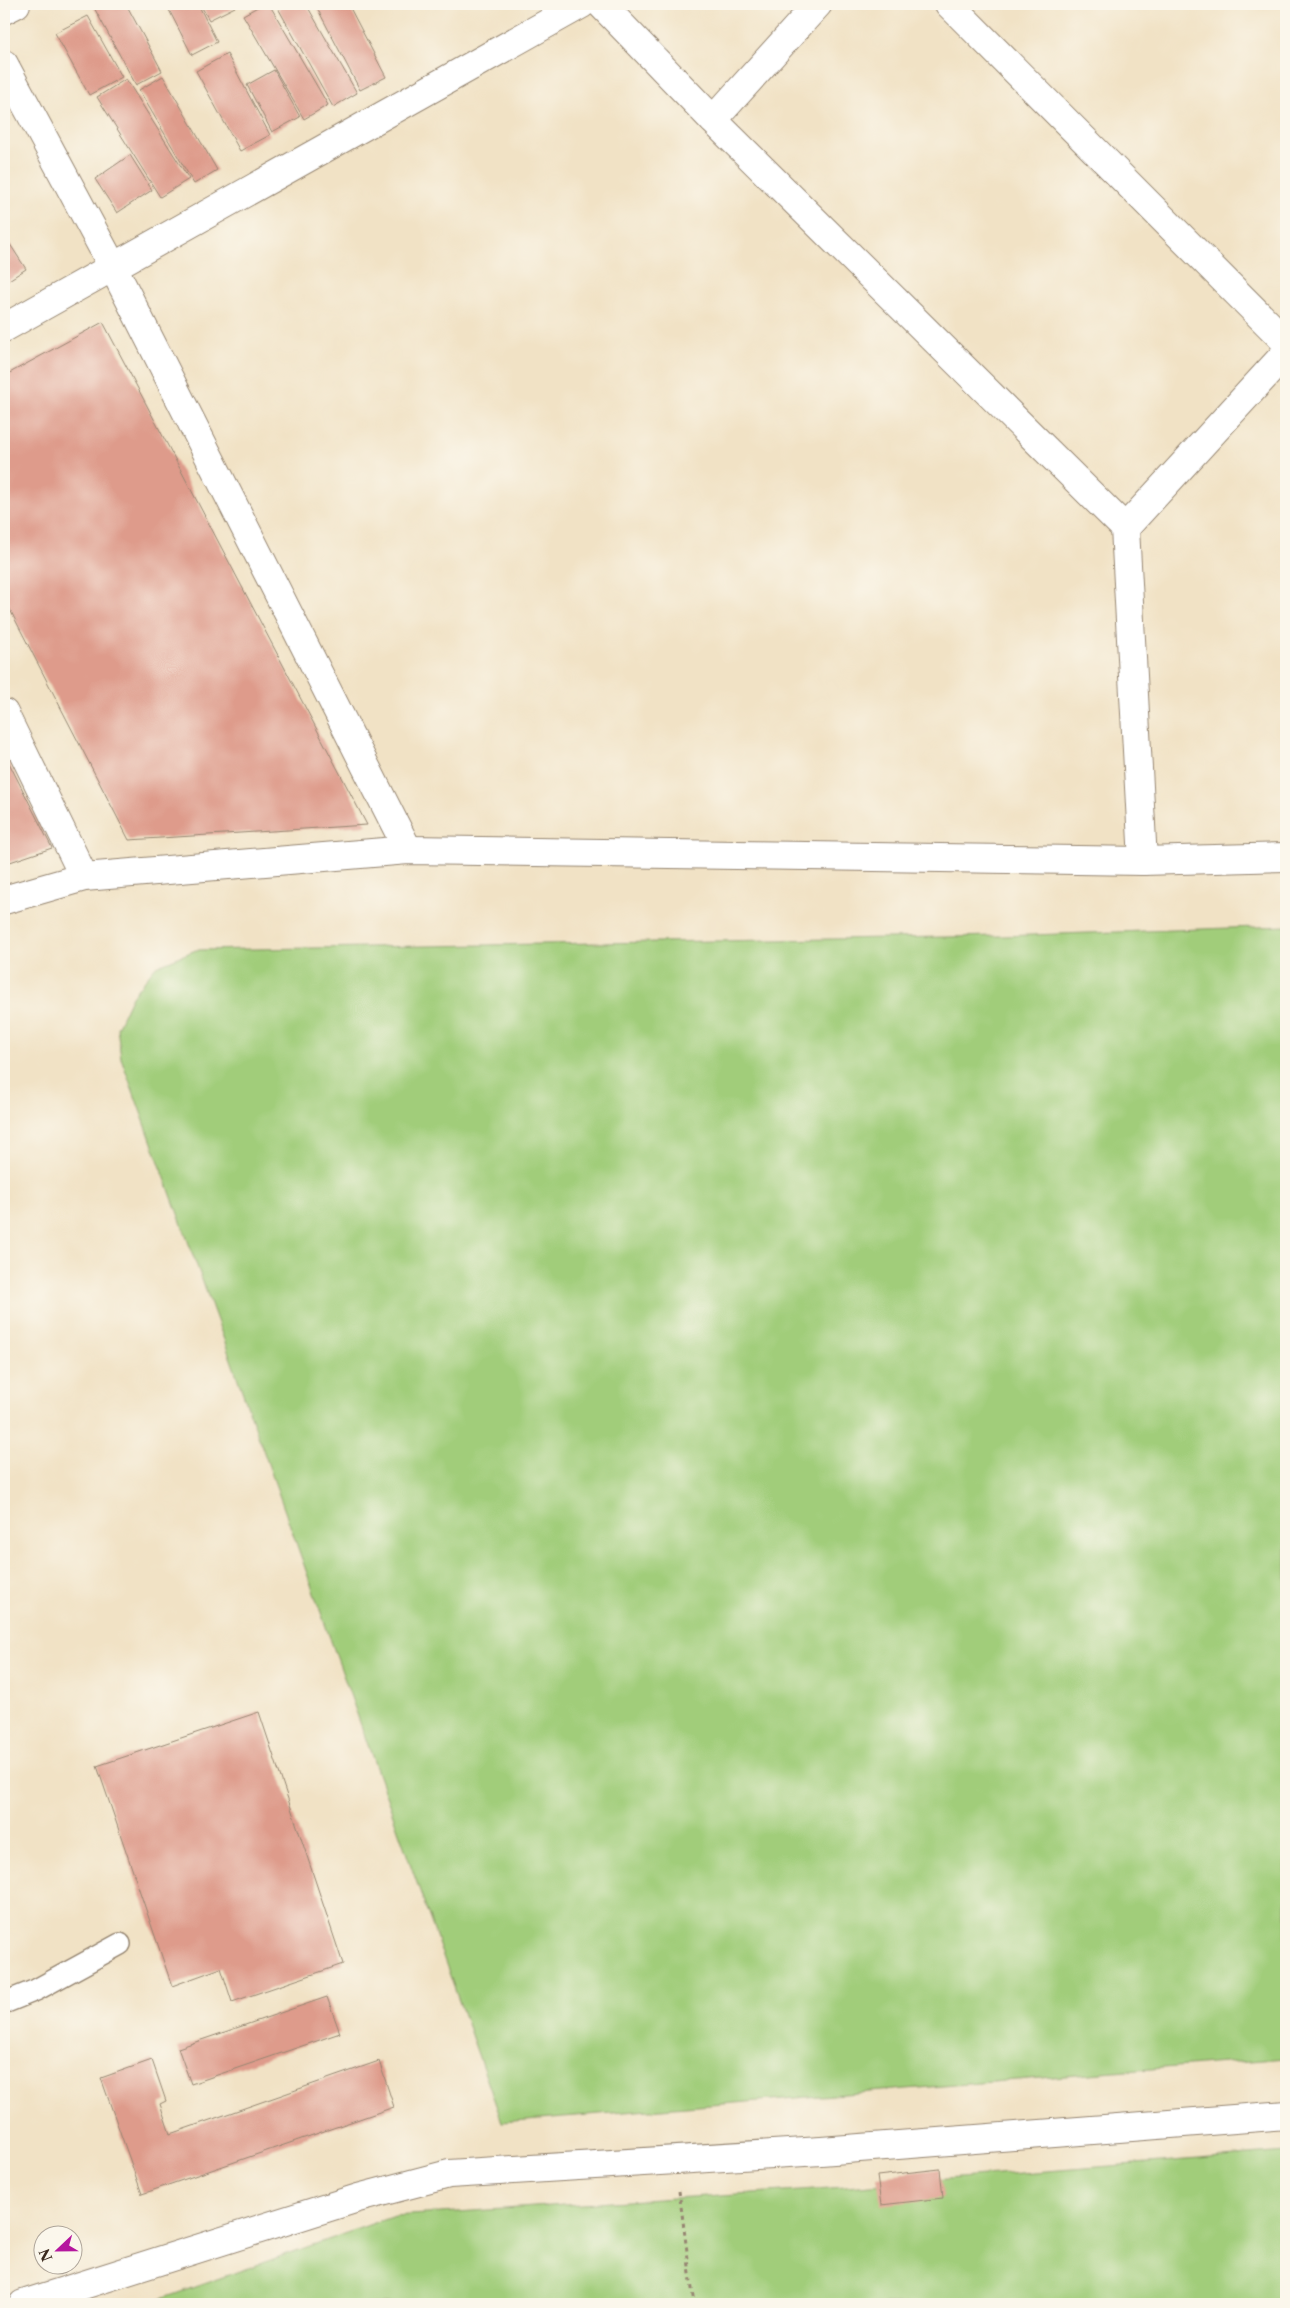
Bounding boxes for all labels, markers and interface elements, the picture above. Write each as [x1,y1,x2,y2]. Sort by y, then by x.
north arrow [32,2226,82,2276]
text: N [35,2246,57,2264]

